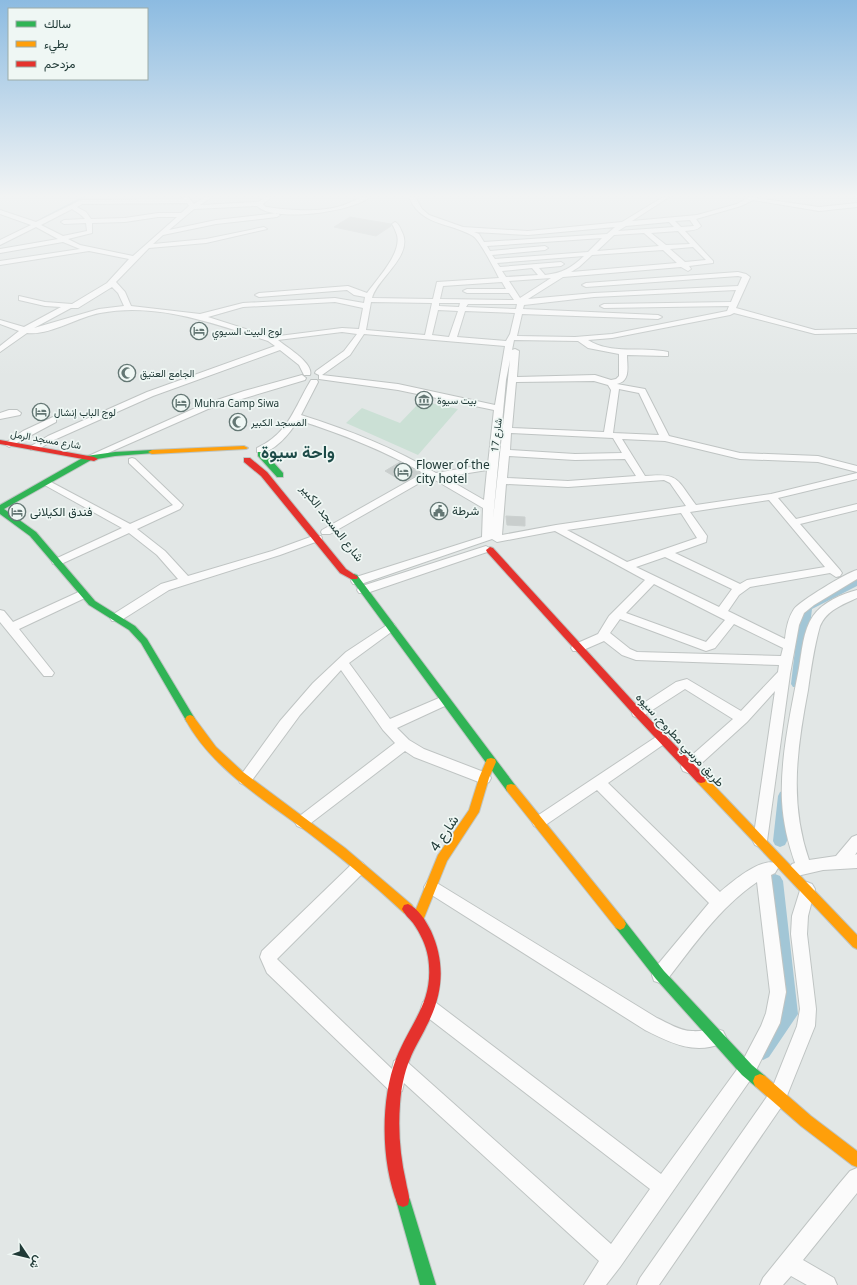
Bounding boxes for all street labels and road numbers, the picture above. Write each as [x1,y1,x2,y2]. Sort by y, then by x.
street label: شارع 17 [487,417,505,453]
street label: شارع مسجد الرمل [10,426,83,452]
street label: شارع المسجد الكبير [295,480,368,566]
street label: طريق مرسي مطروح, سيوه [631,689,729,792]
street label: شارع 4 [425,811,464,856]

